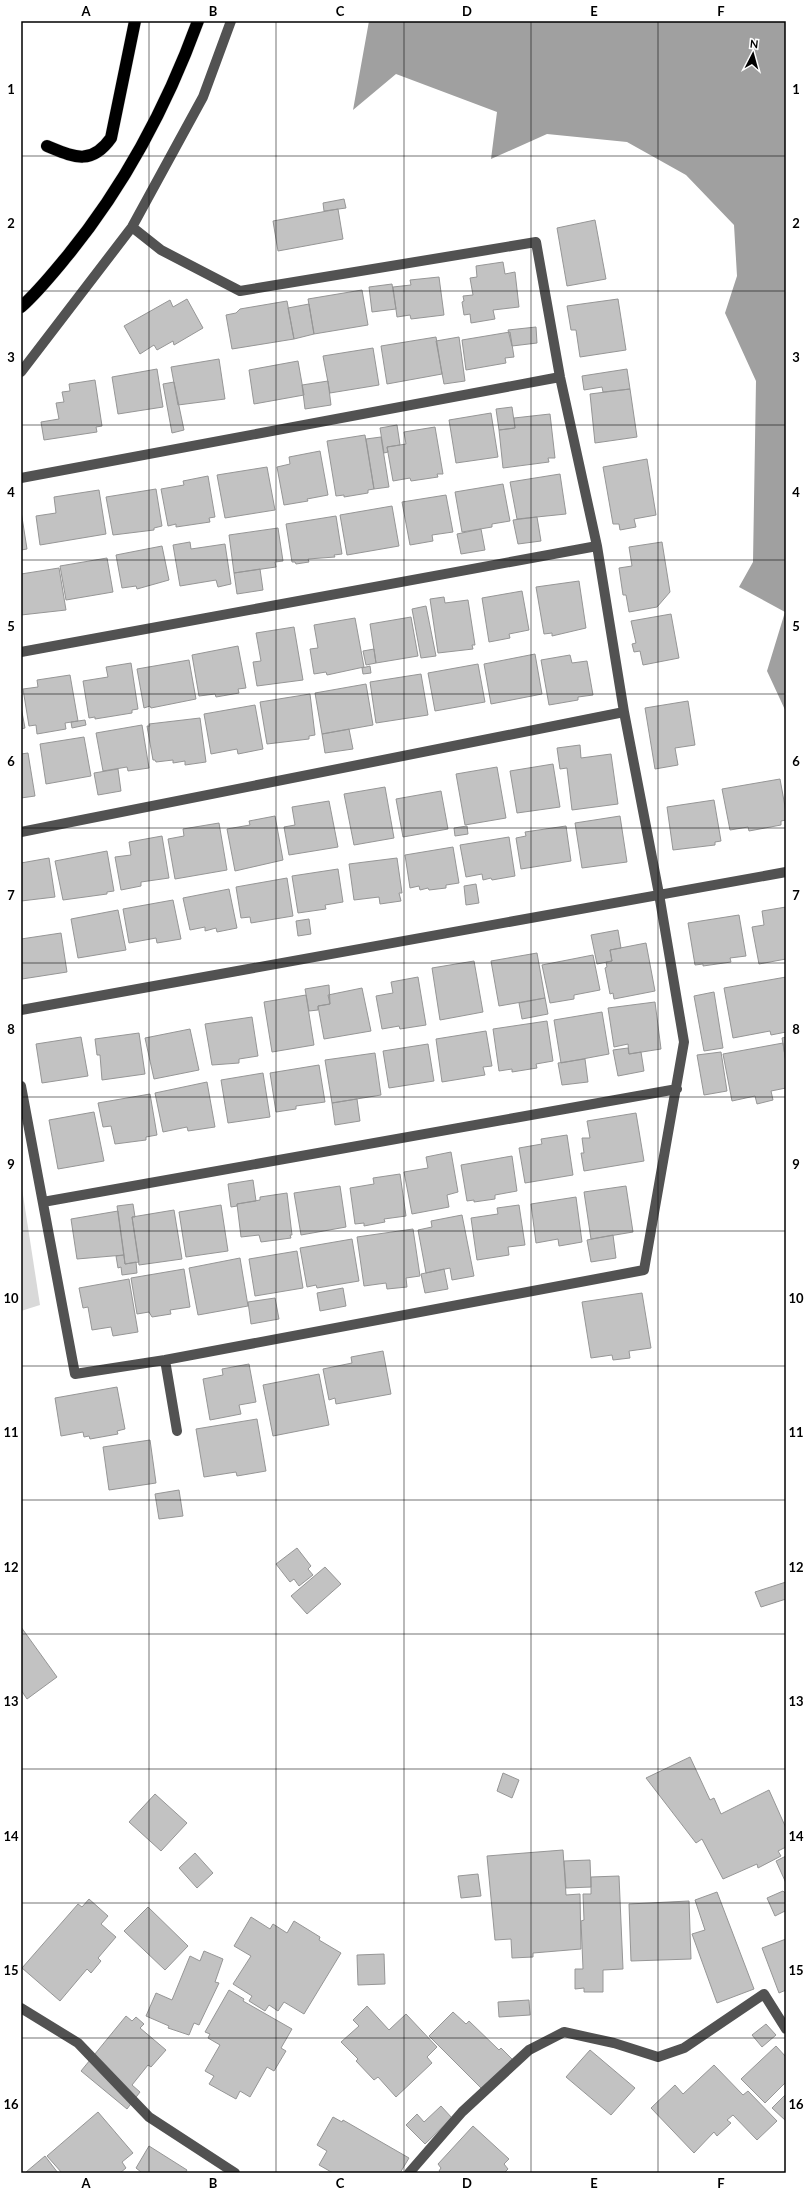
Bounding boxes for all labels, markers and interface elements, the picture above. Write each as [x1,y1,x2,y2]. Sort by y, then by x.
text: A [80,3,91,19]
text: B [209,3,218,19]
text: C [336,3,345,19]
text: D [462,3,472,19]
text: E [590,3,598,19]
text: F [717,3,725,19]
north arrow [733,34,773,74]
text: N [749,37,759,50]
text: 1 [7,81,15,97]
text: 1 [792,81,800,97]
text: 2 [7,215,15,231]
text: 2 [792,215,800,231]
text: 3 [7,349,15,365]
text: 3 [792,349,800,365]
text: 4 [7,484,15,500]
text: 4 [792,484,800,500]
text: 5 [7,618,15,634]
text: 5 [792,618,800,634]
text: 6 [7,753,15,769]
text: 6 [792,753,800,769]
text: 7 [7,887,15,903]
text: 7 [792,887,800,903]
text: 8 [7,1021,15,1037]
text: 8 [792,1021,800,1037]
text: 9 [7,1156,15,1172]
text: 9 [792,1156,800,1172]
text: 10 [3,1290,19,1306]
text: 10 [788,1290,804,1306]
text: 11 [3,1424,19,1440]
text: 11 [788,1424,804,1440]
text: 12 [3,1559,19,1575]
text: 12 [788,1559,804,1575]
text: 13 [3,1693,19,1709]
text: 13 [788,1693,804,1709]
text: 14 [3,1828,19,1844]
text: 14 [788,1828,804,1844]
text: 15 [3,1962,19,1978]
text: 15 [788,1962,804,1978]
text: 16 [3,2096,19,2112]
text: 16 [788,2096,804,2112]
text: A [80,2175,91,2191]
text: B [209,2175,218,2191]
text: C [336,2175,345,2191]
text: D [462,2175,472,2191]
text: E [590,2175,598,2191]
text: F [717,2175,725,2191]

